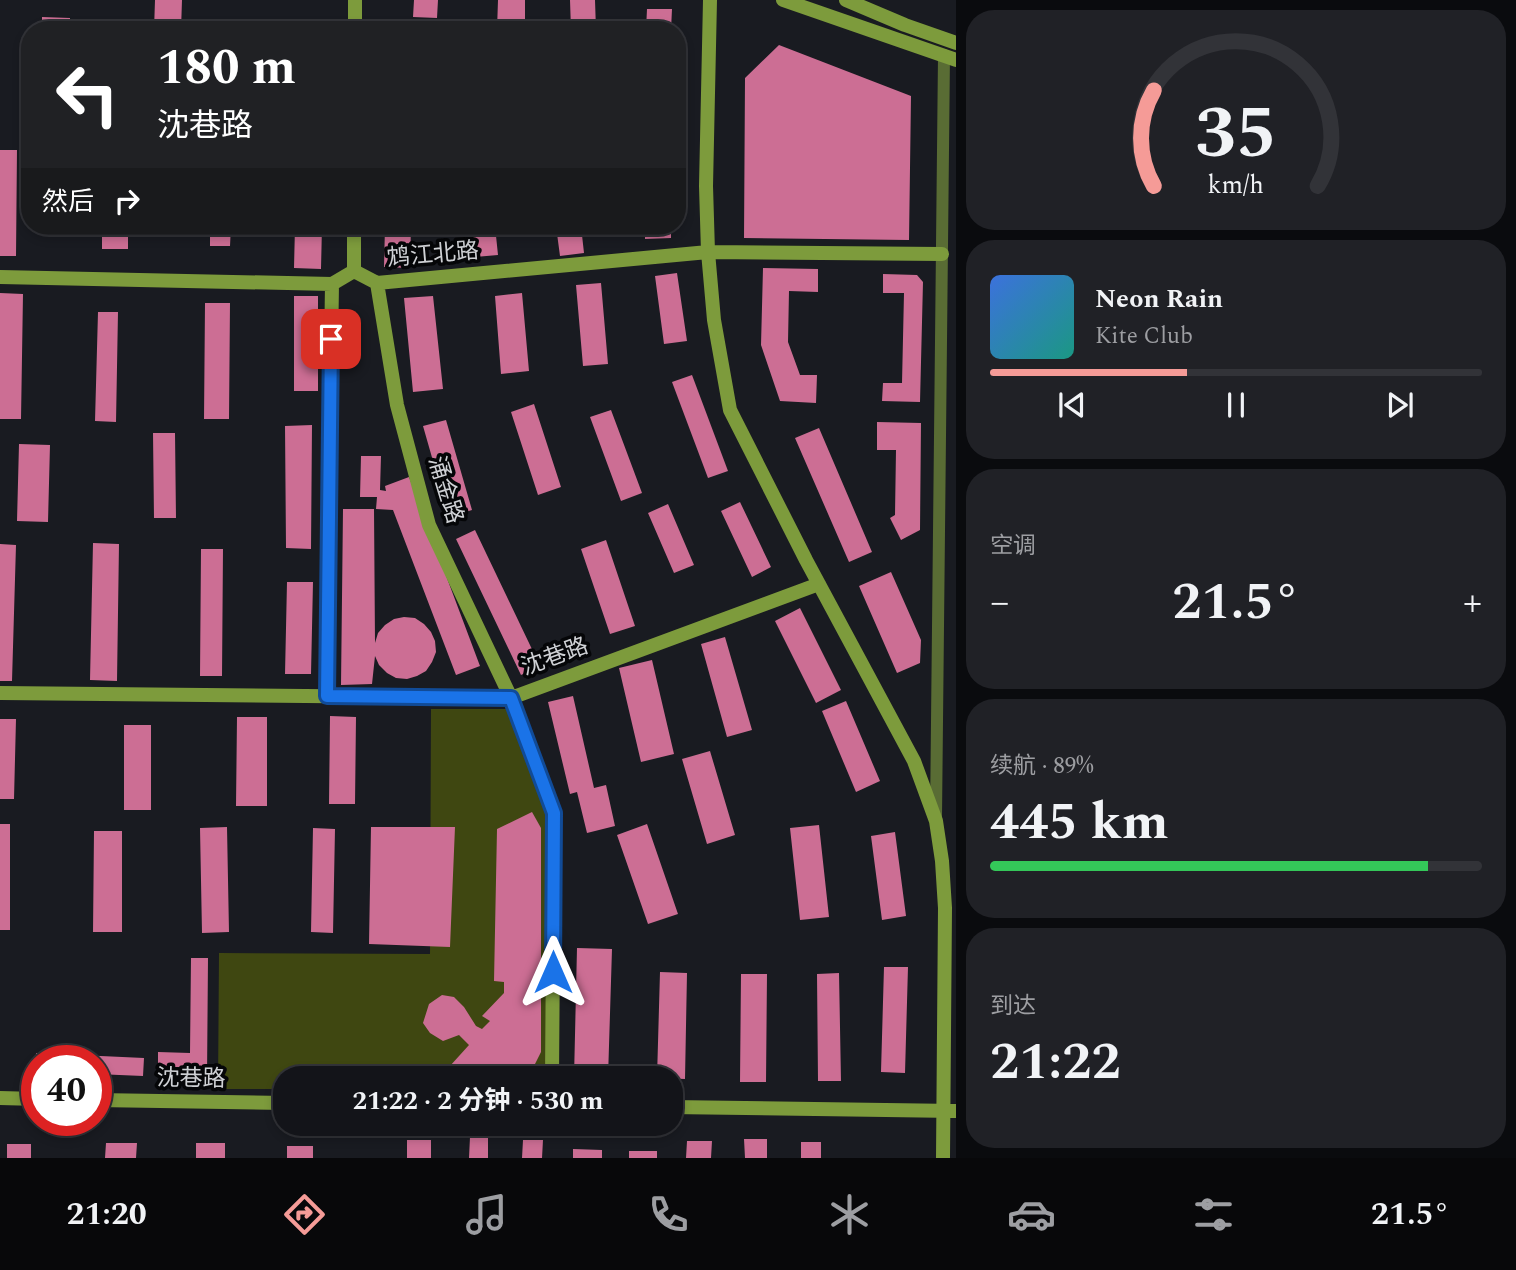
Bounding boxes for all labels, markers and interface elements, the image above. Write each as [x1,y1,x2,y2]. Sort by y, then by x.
text: 180 m [157,31,296,106]
icon: left [42,49,133,140]
text: 35 [1195,79,1277,190]
text: 沈巷路 [157,102,253,151]
text: km/h [1208,167,1264,205]
text: 然后 [42,182,94,222]
icon: right [108,182,146,220]
street label: 鸩江北路 [386,234,480,276]
text: Neon Rain [1095,279,1223,319]
pin [301,309,361,369]
text: Kite Club [1095,319,1193,354]
icon: arrive [312,320,350,358]
icon: previous [1053,386,1091,424]
icon: pause [1217,386,1255,424]
icon: next [1381,386,1419,424]
street label: 涌金路 [418,452,472,528]
text: 空调 [990,529,1036,564]
text: 21.5° [1172,563,1300,642]
text: − [990,574,1009,632]
text: + [1463,574,1482,632]
street label: 沈巷路 [517,629,593,685]
text: 续航 · 89% [990,749,1094,784]
text: 445 km [990,783,1169,862]
position arrow [516,935,590,1009]
text: 到达 [990,989,1036,1024]
text: 21:22 [990,1023,1121,1102]
speed limit sign: 40 [21,1045,112,1136]
street label: 沈巷路 [156,1061,226,1097]
text: 21:22 · 2 分钟 · 530 m [352,1081,604,1121]
text: 21:20 [66,1190,147,1239]
icon: directions [280,1190,329,1239]
icon: music [462,1190,511,1239]
icon: phone [644,1190,693,1239]
icon: climate [825,1190,874,1239]
icon: car [1007,1190,1056,1239]
icon: filters [1189,1190,1238,1239]
text: 21.5° [1371,1190,1450,1239]

